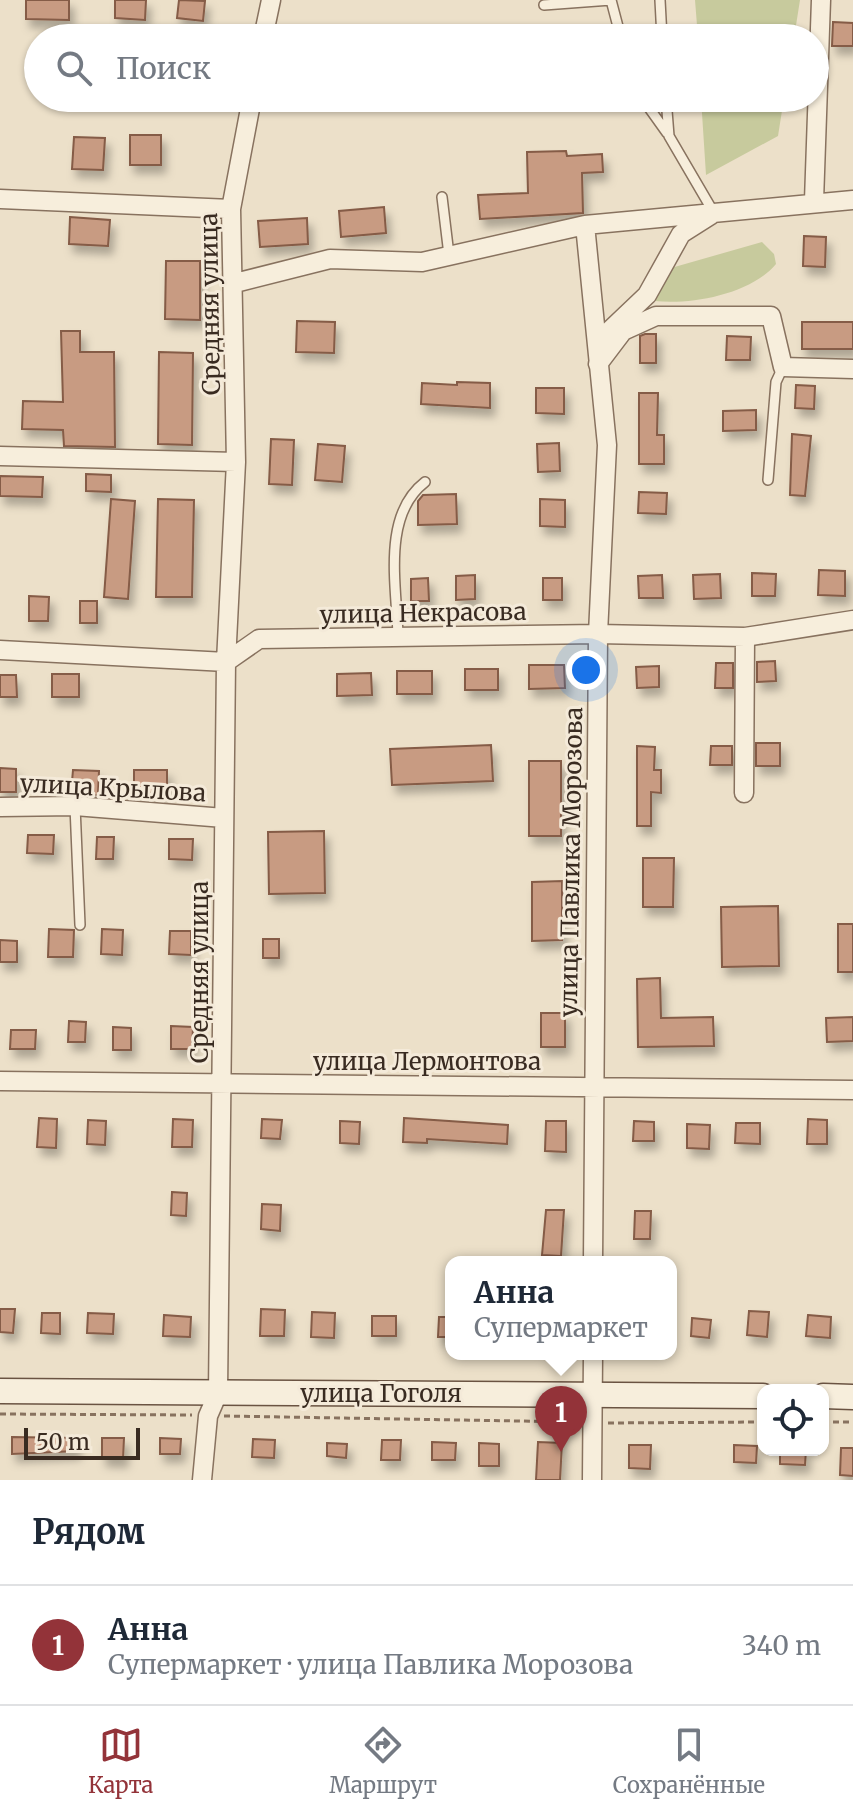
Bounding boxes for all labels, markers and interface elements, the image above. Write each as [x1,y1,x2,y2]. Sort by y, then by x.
search box [24,24,829,112]
icon: search [52,46,96,90]
text: Поиск [116,49,211,87]
street label: Средняя улица [193,212,227,395]
street label: улица Некрасова [319,596,527,630]
your location [566,650,606,690]
street label: улица Павлика Морозова [553,707,589,1017]
street label: улица Крылова [19,768,207,808]
street label: Средняя улица [184,881,215,1063]
street label: улица Лермонтова [313,1046,541,1077]
popup [445,1256,677,1360]
text: Анна [474,1273,554,1311]
text: Супермаркет [474,1311,648,1344]
street label: улица Гоголя [300,1378,462,1409]
map controls [757,1384,829,1456]
button: locate [757,1384,829,1456]
pin: 1 [535,1386,587,1452]
scale bar [24,1424,140,1460]
text: 50 m [36,1428,90,1456]
text: Рядом [32,1511,145,1553]
text: Анна [108,1610,188,1648]
text: 1 [52,1629,64,1662]
text: 340 m [742,1629,821,1662]
text: Супермаркет · улица Павлика Морозова [108,1648,633,1681]
tab: Карта [88,1723,153,1799]
tab: Маршрут [329,1723,437,1799]
tab: Сохранённые [613,1723,765,1799]

